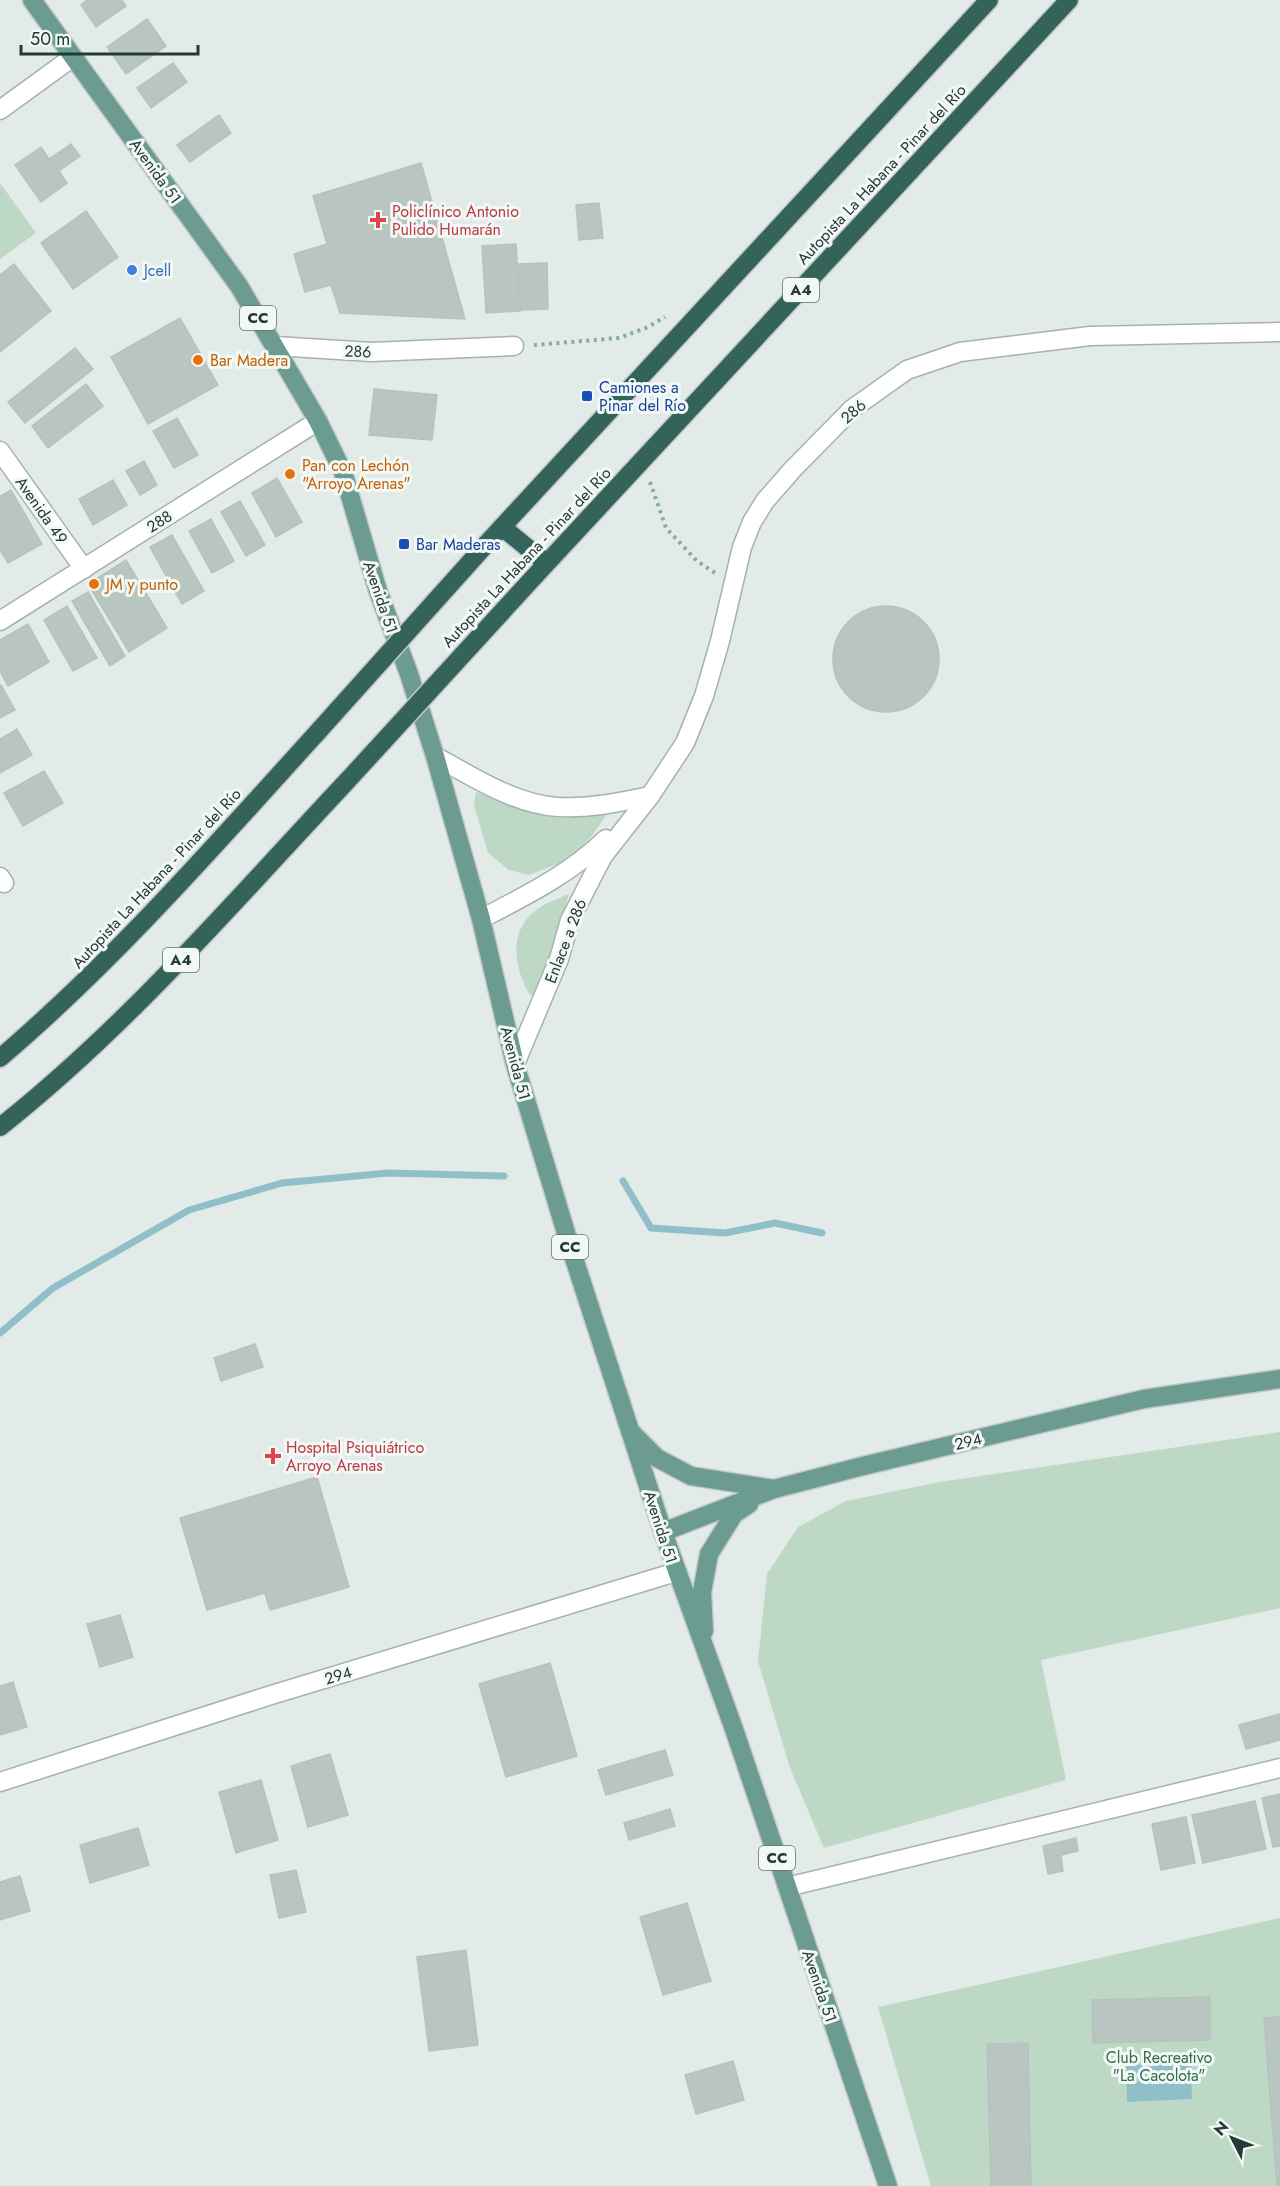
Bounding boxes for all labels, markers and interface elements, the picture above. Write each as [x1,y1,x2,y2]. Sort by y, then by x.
scale bar [21,18,198,56]
text: 50 m [30,26,70,52]
street label: Autopista La Habana - Pinar del Río [791,79,971,270]
street label: Avenida 51 [124,134,187,208]
place label: Policlínico Antonio Pulido Humarán [392,200,519,241]
marker: Policlínico Antonio Pulido Humarán [369,211,387,229]
place label: Jcell [142,259,171,282]
marker: Jcell [125,263,139,277]
road number: A4 [783,278,819,302]
road number: CC [240,306,276,330]
street label: 286 [344,340,372,363]
place label: Bar Madera [210,349,288,372]
marker: Bar Madera [191,353,205,367]
place label: Camiones a Pinar del Río [599,376,686,417]
marker: Camiones a Pinar del Río [580,389,594,403]
street label: 286 [836,394,871,429]
place label: Pan con Lechón "Arroyo Arenas" [302,454,411,495]
street label: Autopista La Habana - Pinar del Río [436,462,616,653]
marker: Pan con Lechón "Arroyo Arenas" [283,467,297,481]
street label: Avenida 49 [10,472,73,549]
street label: 288 [142,505,177,538]
place label: Bar Maderas [416,533,501,556]
marker: Bar Maderas [397,537,411,551]
street label: Avenida 51 [357,558,404,636]
place label: JM y punto [104,573,178,596]
marker: JM y punto [87,577,101,591]
street label: Autopista La Habana - Pinar del Río [66,783,246,974]
street label: Enlace a 286 [539,896,592,987]
road number: A4 [163,948,199,972]
street label: Avenida 51 [495,1024,536,1102]
road number: CC [552,1235,588,1259]
street label: 294 [952,1427,984,1456]
place label: Hospital Psiquiátrico Arroyo Arenas [286,1436,424,1477]
marker: Hospital Psiquiátrico Arroyo Arenas [264,1447,282,1465]
street label: Avenida 51 [638,1488,683,1566]
street label: 294 [322,1660,355,1691]
road number: CC [759,1846,795,1870]
street label: Avenida 51 [796,1947,843,2025]
park label: Club Recreativo "La Cacolota" [1106,2046,1213,2087]
north arrow [1202,2108,1262,2168]
text: N [1208,2116,1234,2141]

